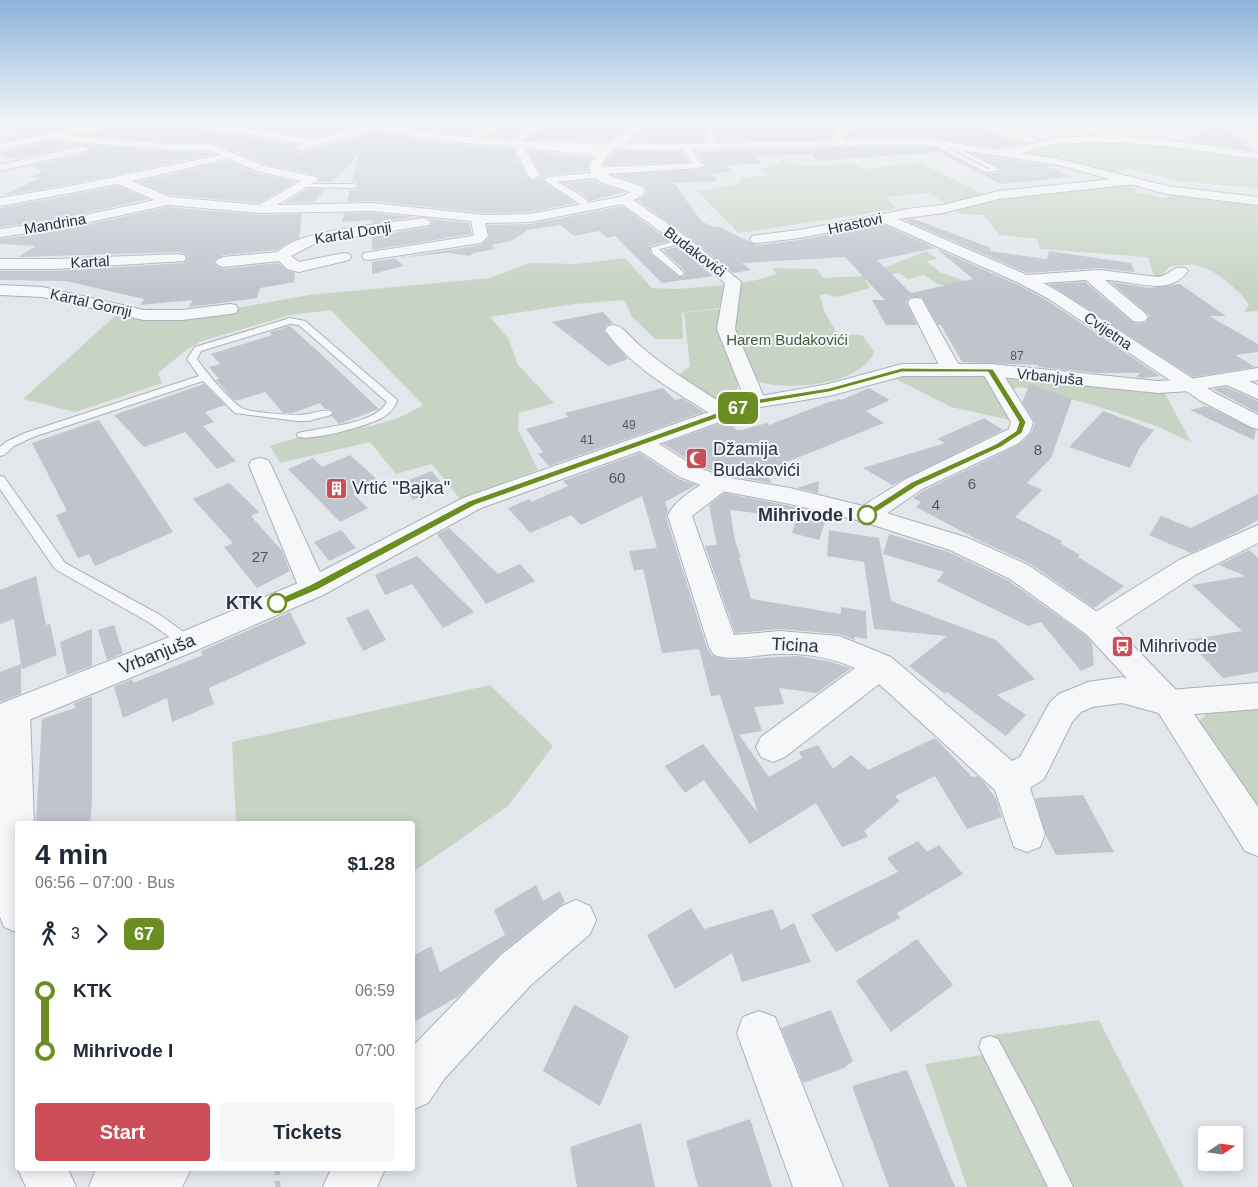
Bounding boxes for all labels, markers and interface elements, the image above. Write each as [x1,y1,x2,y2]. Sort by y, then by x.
street label: Hrastovi [826,209,884,238]
street label: Mandrina [23,210,88,237]
street label: Kartal Donji [313,218,393,247]
street label: Budakovići [661,223,729,280]
street label: Kartal [70,252,110,271]
street label: Kartal Gornji [49,285,134,320]
street label: Cvijetna [1081,308,1136,353]
park label: Harem Budakovići [726,331,848,348]
house number: 87 [1010,349,1024,363]
street label: Vrbanjuša [1016,365,1085,389]
line badge: 67 [716,392,760,424]
text: 67 [728,398,748,418]
house number: 49 [622,418,636,432]
house number: 41 [580,433,594,447]
place label: Džamija Budakovići [713,439,800,480]
house number: 8 [1034,441,1042,458]
mosque icon: Džamija Budakovići [685,447,709,471]
house number: 60 [609,469,625,486]
house number: 6 [968,475,976,492]
building icon: Vrtić "Bajka" [324,476,348,500]
place label: Vrtić "Bajka" [352,478,450,498]
house number: 4 [932,496,940,513]
place label: Mihrivode I [758,505,853,525]
marker: Mihrivode I [857,505,877,525]
house number: 27 [252,548,268,565]
place label: KTK [226,593,263,613]
marker: KTK [267,593,287,613]
street label: Vrbanjuša [116,629,199,678]
street label: Ticina [771,634,820,656]
bus stop icon: Mihrivode [1111,634,1135,658]
place label: Mihrivode [1139,636,1217,656]
text: 4 min [35,839,108,870]
text: $1.28 [347,853,395,874]
text: 06:56 – 07:00 · Bus [35,874,175,891]
icon: walk [35,920,63,948]
icon: forward [88,920,116,948]
text: 67 [134,924,154,944]
text: 3 [71,925,80,942]
text: KTK [73,980,112,1001]
text: 06:59 [355,982,395,999]
text: Mihrivode I [73,1040,173,1061]
text: 07:00 [355,1042,395,1059]
button: Start [35,1103,210,1161]
button: Tickets [220,1103,395,1161]
north arrow [1198,1126,1242,1171]
map controls [1198,1126,1243,1171]

